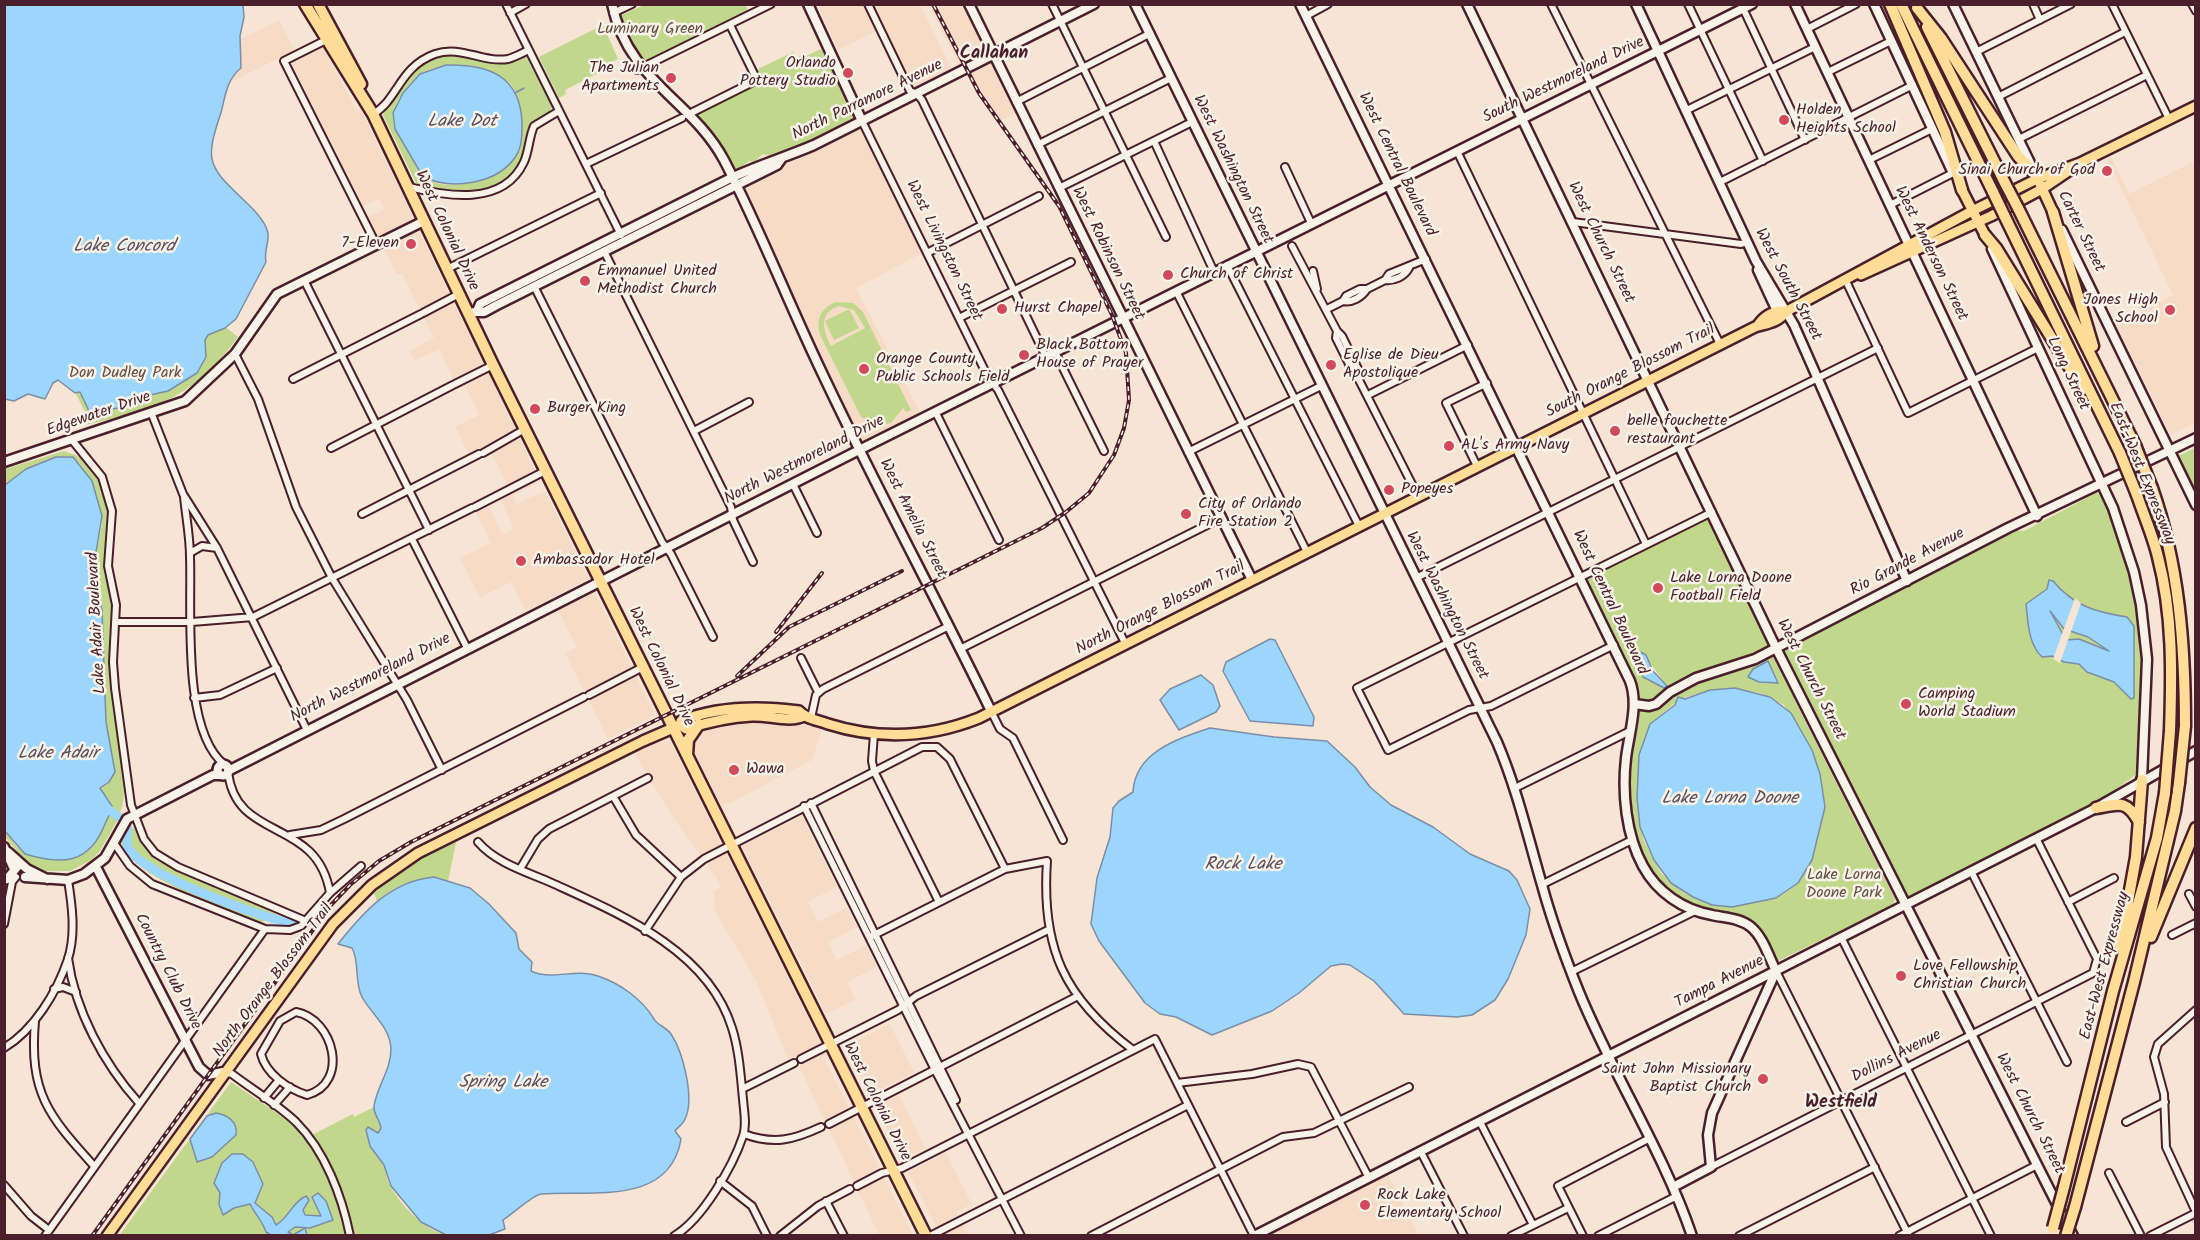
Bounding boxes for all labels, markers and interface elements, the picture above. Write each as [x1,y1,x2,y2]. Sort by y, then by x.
park label: Luminary Green [597,20,703,40]
street label: South Westmoreland Drive [1480,33,1648,129]
district label: Callahan [960,44,1028,66]
place label: Orlando Pottery Studio [740,54,836,92]
street label: North Parramore Avenue [790,56,946,146]
place label: The Julian Apartments [581,59,659,97]
marker: Orlando Pottery Studio [841,66,855,80]
marker: The Julian Apartments [664,71,678,85]
street label: West Central Boulevard [1353,90,1439,240]
street label: West Washington Street [1188,92,1276,248]
place label: Holden Heights School [1796,101,1896,139]
water label: Lake Dot [428,112,496,134]
marker: Holden Heights School [1777,113,1791,127]
place label: Sinai Church of God [1958,161,2095,181]
marker: Sinai Church of God [2100,164,2114,178]
street label: West Colonial Drive [410,168,482,294]
street label: West Livingston Street [901,178,985,324]
street label: West Church Street [1562,179,1638,307]
street label: West Robinson Street [1066,184,1148,324]
street label: West Anderson Street [1889,184,1971,324]
street label: Carter Street [2052,188,2108,276]
street label: West South Street [1749,226,1825,344]
place label: 7-Eleven [341,234,399,254]
water label: Lake Concord [73,237,175,259]
marker: 7-Eleven [404,237,418,251]
place label: Emmanuel United Methodist Church [597,262,717,300]
place label: Church of Christ [1180,265,1293,285]
marker: Church of Christ [1161,268,1175,282]
marker: Emmanuel United Methodist Church [578,274,592,288]
place label: Jones High School [2084,291,2158,329]
place label: Hurst Chapel [1014,299,1102,319]
marker: Hurst Chapel [995,302,1009,316]
marker: Jones High School [2163,303,2177,317]
street label: South Orange Blossom Trail [1543,321,1719,423]
street label: Long Street [2042,334,2092,414]
place label: Black Bottom House of Prayer [1036,336,1143,374]
place label: Eglise de Dieu Apostolique [1343,346,1439,384]
marker: Black Bottom House of Prayer [1017,348,1031,362]
place label: Orange County Public Schools Field [876,350,1009,388]
marker: Eglise de Dieu Apostolique [1324,358,1338,372]
marker: Orange County Public Schools Field [857,362,871,376]
park label: Don Dudley Park [69,364,181,384]
street label: Edgewater Drive [44,388,154,442]
place label: Burger King [547,399,626,419]
street label: East-West Expressway [2104,400,2178,548]
marker: Burger King [528,402,542,416]
street label: North Westmoreland Drive [722,412,888,510]
place label: belle fouchette restaurant [1627,412,1727,450]
marker: belle fouchette restaurant [1608,424,1622,438]
place label: AL's Army Navy [1461,436,1569,456]
marker: AL's Army Navy [1442,439,1456,453]
street label: West Amelia Street [874,456,950,582]
place label: Popeyes [1401,480,1453,500]
marker: Popeyes [1382,483,1396,497]
place label: City of Orlando Fire Station 2 [1198,495,1301,533]
marker: City of Orlando Fire Station 2 [1179,507,1193,521]
street label: Rio Grande Avenue [1848,525,1968,601]
street label: West Central Boulevard [1567,528,1651,678]
street label: West Washington Street [1400,529,1492,683]
place label: Ambassador Hotel [533,551,655,571]
street label: Lake Adair Boulevard [85,552,111,694]
marker: Ambassador Hotel [514,554,528,568]
street label: North Orange Blossom Trail [1073,558,1249,660]
place label: Lake Lorna Doone Football Field [1670,569,1792,607]
marker: Lake Lorna Doone Football Field [1651,581,1665,595]
street label: West Colonial Drive [623,604,697,730]
street label: West Church Street [1771,616,1849,744]
street label: North Westmoreland Drive [288,630,454,728]
place label: Camping World Stadium [1918,685,2016,723]
marker: Camping World Stadium [1899,697,1913,711]
water label: Lake Adair [18,744,98,766]
place label: Wawa [746,760,784,780]
marker: Wawa [727,763,741,777]
water label: Lake Lorna Doone [1662,789,1798,811]
water label: Rock Lake [1204,855,1282,877]
park label: Lake Lorna Doone Park [1806,866,1882,904]
street label: East-West Expressway [2077,890,2135,1042]
street label: North Orange Blossom Trail [210,900,338,1062]
street label: Country Club Drive [129,911,205,1033]
street label: Tampa Avenue [1672,952,1768,1014]
place label: Love Fellowship Christian Church [1913,957,2026,995]
marker: Love Fellowship Christian Church [1894,969,1908,983]
street label: Dollins Avenue [1849,1026,1945,1088]
street label: West Colonial Drive [838,1039,914,1165]
street label: West Church Street [1990,1050,2068,1178]
place label: Saint John Missionary Baptist Church [1602,1060,1751,1098]
marker: Saint John Missionary Baptist Church [1756,1072,1770,1086]
water label: Spring Lake [459,1073,547,1095]
district label: Westfield [1805,1093,1877,1115]
place label: Rock Lake Elementary School [1377,1186,1501,1224]
marker: Rock Lake Elementary School [1358,1198,1372,1212]

